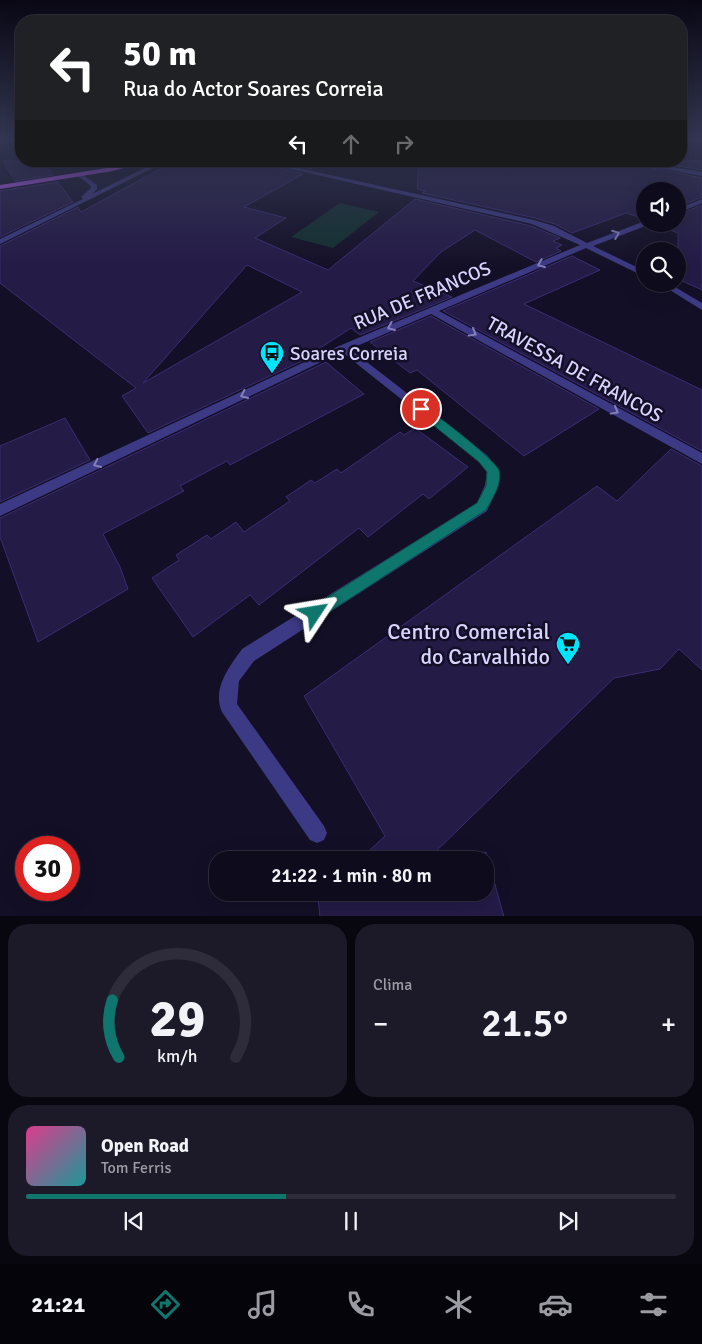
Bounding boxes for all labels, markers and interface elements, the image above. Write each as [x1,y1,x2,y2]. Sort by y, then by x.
text: 50 m [123,32,197,75]
icon: left [40,35,105,100]
text: Rua do Actor Soares Correia [123,75,384,102]
icon: left [284,130,312,158]
icon: ahead [337,130,365,158]
icon: right [390,130,418,158]
map controls [636,182,686,292]
button: sound [636,182,686,232]
one-way arrow [611,230,619,240]
button: search [636,242,686,292]
street label: RUA DE FRANCOS [350,256,495,336]
one-way arrow [537,257,546,268]
street label: TRAVESSA DE FRANCOS [482,312,667,428]
one-way arrow [387,320,396,331]
one-way arrow [468,327,477,337]
bus stop icon: Soares Correia [259,340,285,374]
place label: Soares Correia [290,342,408,366]
one-way arrow [240,388,249,399]
pin [400,388,442,430]
icon: arrive [407,395,435,423]
one-way arrow [610,405,619,415]
one-way arrow [93,458,102,468]
position arrow [288,586,340,638]
place label: Centro Comercial do Carvalhido [387,618,550,670]
supermarket icon: Centro Comercial do Carvalhido [555,631,581,665]
speed limit sign: 30 [15,836,80,901]
text: 21:22 · 1 min · 80 m [271,864,432,888]
text: Clima [373,975,412,995]
text: 29 [149,987,206,1051]
text: 21.5° [481,1000,568,1047]
text: − [373,1007,388,1041]
text: + [661,1007,676,1041]
text: km/h [157,1045,198,1067]
text: Open Road [101,1134,189,1158]
text: Tom Ferris [101,1158,171,1178]
icon: previous [120,1207,148,1235]
icon: pause [337,1207,365,1235]
icon: next [554,1207,582,1235]
icon: directions [148,1287,183,1322]
icon: music [245,1287,280,1322]
icon: phone [343,1287,378,1322]
icon: climate [441,1287,476,1322]
icon: car [538,1287,573,1322]
icon: filters [636,1287,671,1322]
text: 21:21 [31,1291,85,1318]

